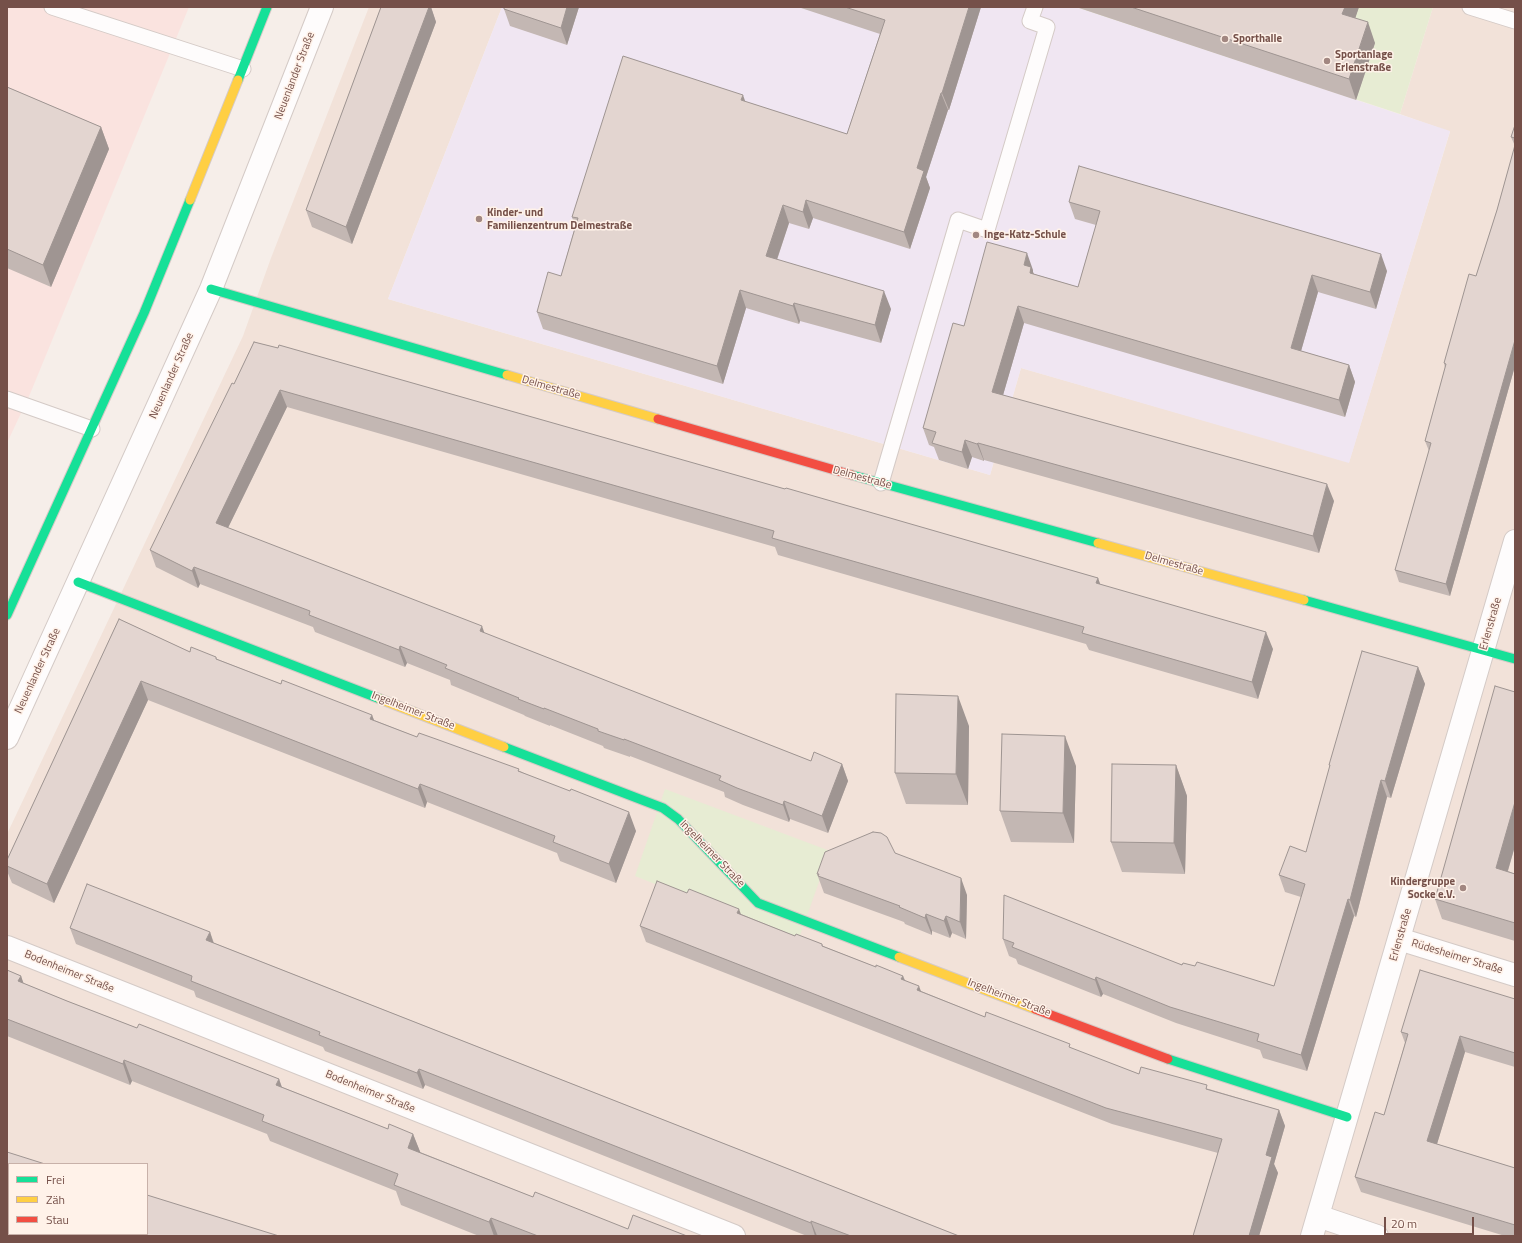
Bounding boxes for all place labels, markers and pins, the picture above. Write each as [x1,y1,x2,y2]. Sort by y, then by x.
place label: Sporthalle [1233,32,1282,46]
marker: Sporthalle [1220,34,1230,44]
place label: Sportanlage Erlenstraße [1335,48,1393,74]
marker: Sportanlage Erlenstraße [1322,56,1332,66]
place label: Kinder- und Familienzentrum Delmestraße [487,206,632,232]
marker: Kinder- und Familienzentrum Delmestraße [474,214,484,224]
place label: Inge-Katz-Schule [984,228,1066,242]
marker: Inge-Katz-Schule [971,230,981,240]
place label: Kindergruppe Socke e.V. [1390,875,1455,901]
marker: Kindergruppe Socke e.V. [1458,883,1468,893]

